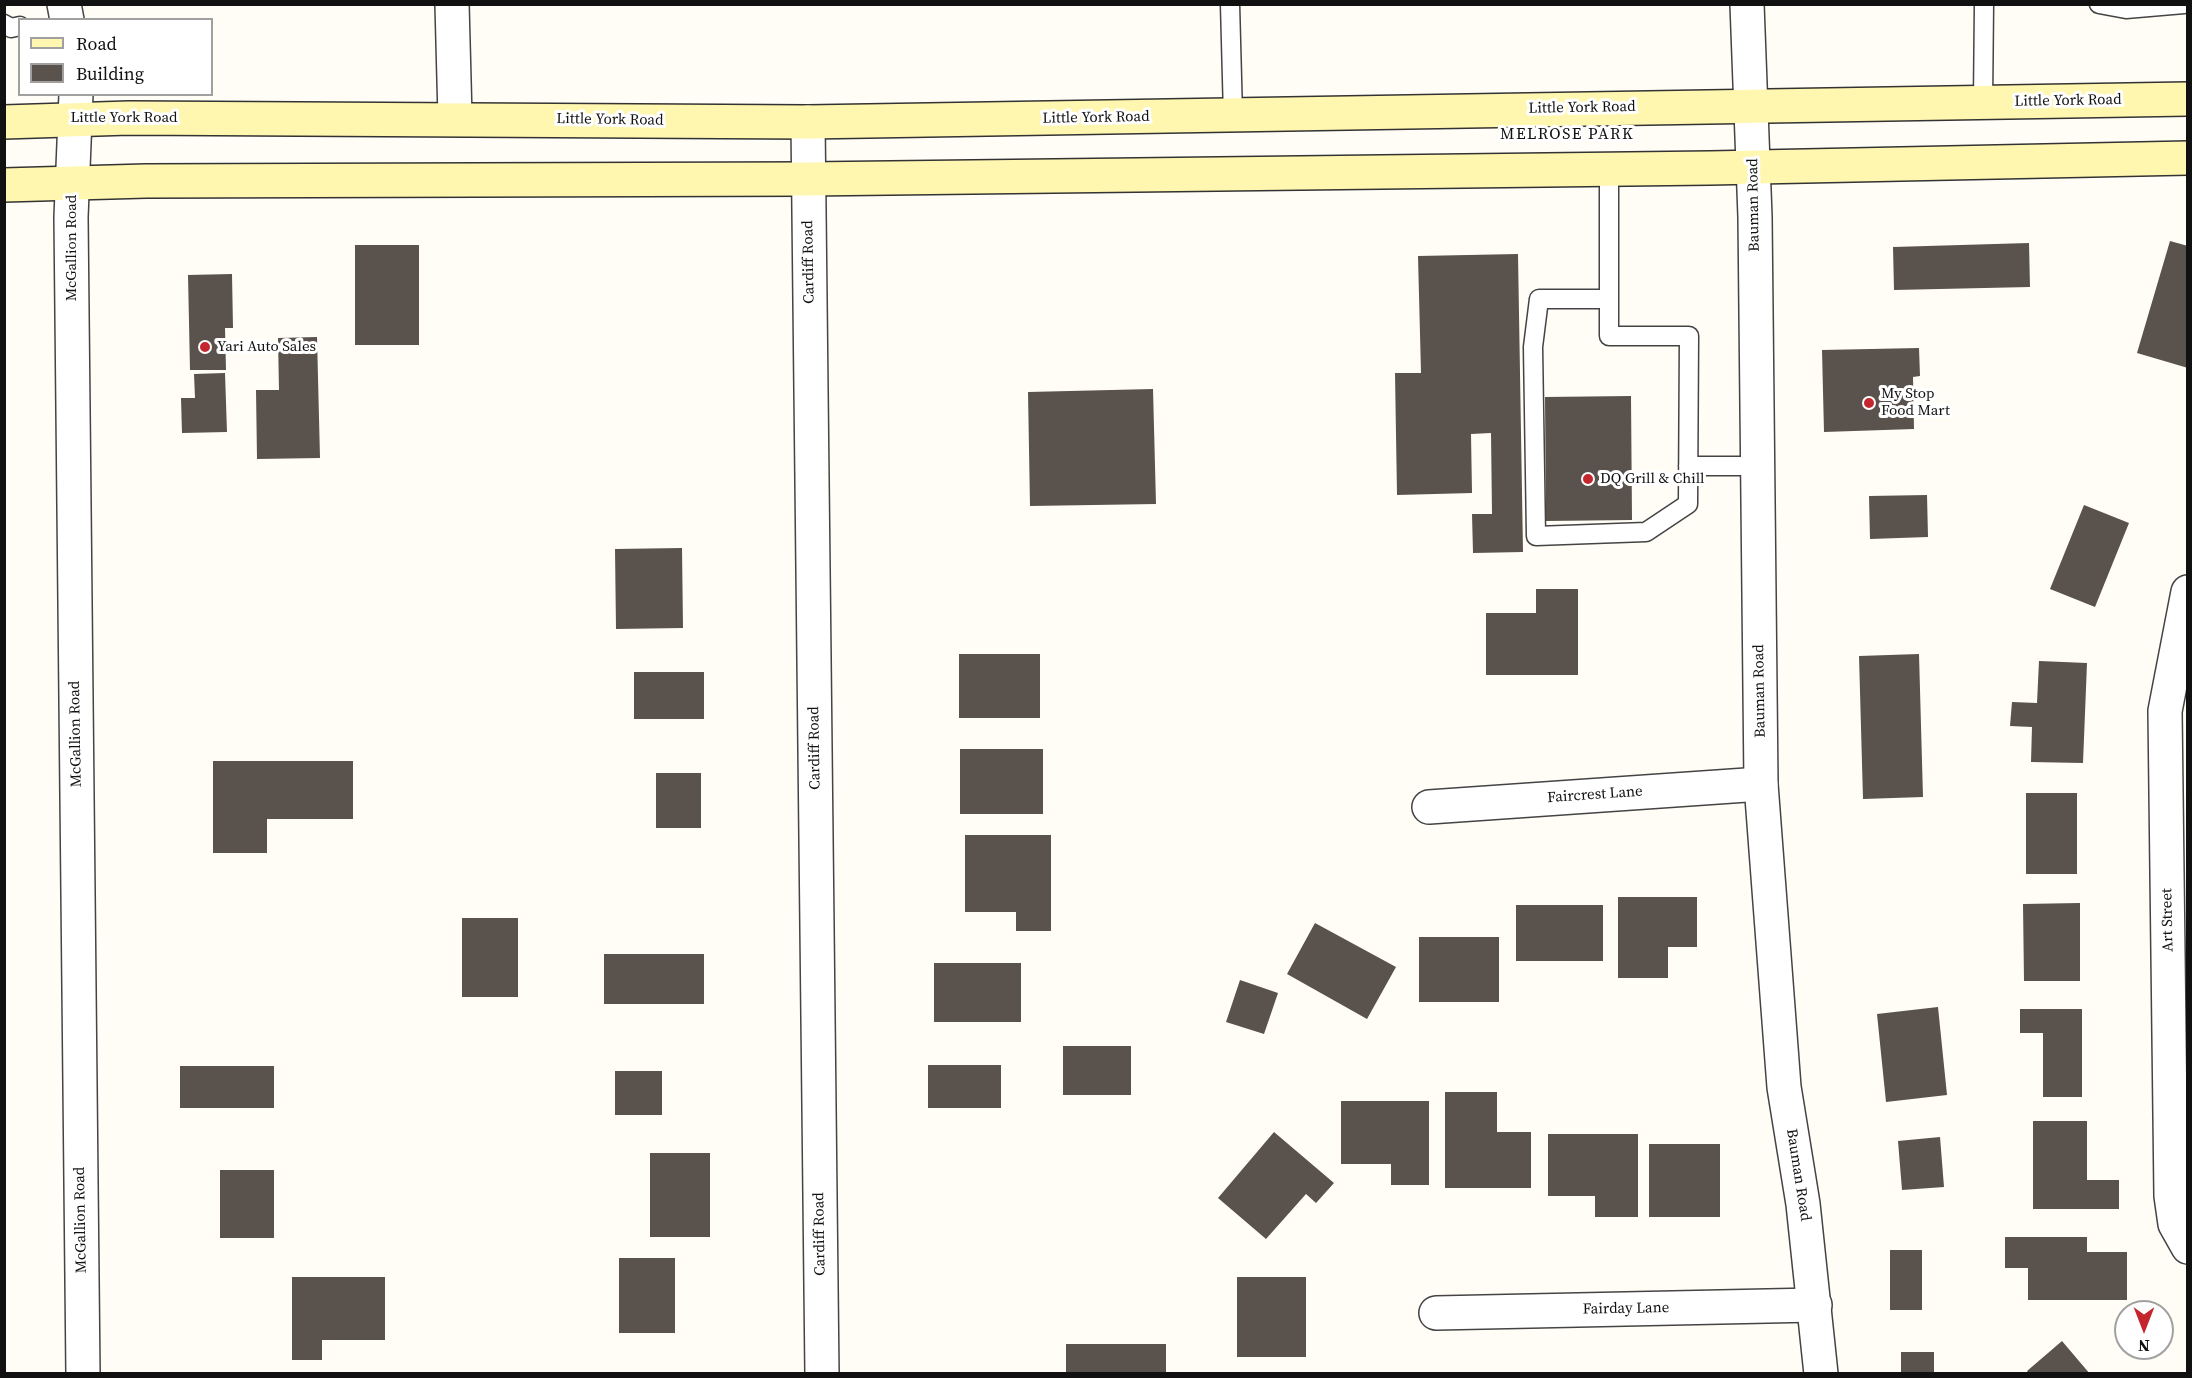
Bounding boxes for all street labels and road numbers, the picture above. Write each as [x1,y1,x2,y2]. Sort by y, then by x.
street label: Little York Road [2014,91,2122,111]
street label: Little York Road [1528,98,1636,118]
street label: Little York Road [1042,108,1150,128]
street label: Little York Road [70,109,178,127]
street label: Little York Road [556,110,664,130]
street label: Bauman Road [1744,158,1764,252]
street label: McGallion Road [63,195,81,301]
street label: Cardiff Road [799,220,819,304]
street label: Bauman Road [1750,644,1770,738]
street label: McGallion Road [66,681,86,787]
street label: Cardiff Road [805,706,825,790]
street label: Faircrest Lane [1547,783,1643,807]
street label: Art Street [2158,888,2178,952]
street label: Bauman Road [1782,1127,1814,1223]
street label: McGallion Road [71,1167,91,1273]
street label: Cardiff Road [810,1192,830,1276]
street label: Fairday Lane [1583,1299,1669,1319]

